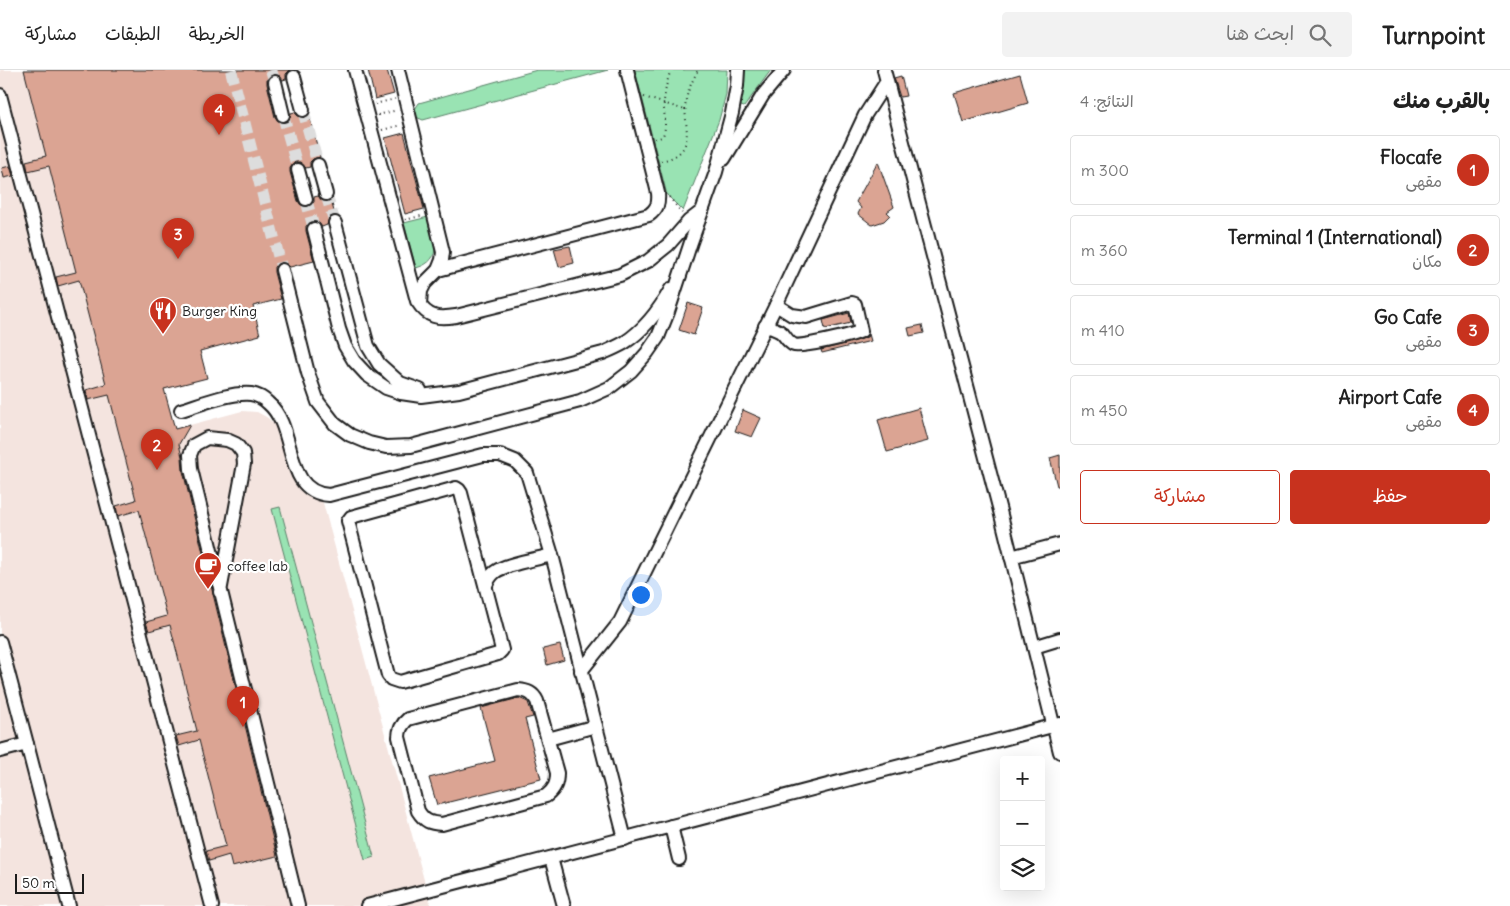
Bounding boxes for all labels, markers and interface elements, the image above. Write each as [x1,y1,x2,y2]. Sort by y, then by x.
search box [1002,12,1352,57]
text: Turnpoint [1382,20,1485,50]
text: ابحث هنا [1226,21,1294,45]
icon: search [1306,21,1334,49]
text: مشاركة [25,22,77,45]
text: الطبقات [105,22,161,45]
text: الخريطة [189,22,245,45]
text: بالقرب منك [1393,87,1490,114]
text: النتائج: 4 [1080,91,1134,111]
pin: 4 [203,94,235,135]
text: Flocafe [1380,145,1442,169]
text: 300 m [1081,160,1129,180]
text: 1 [1470,160,1476,180]
text: مقهى [1405,171,1442,191]
pin: 3 [162,218,194,259]
text: Terminal 1 (International) [1228,225,1442,249]
text: 360 m [1081,240,1128,260]
text: 2 [1469,240,1477,260]
text: مكان [1412,251,1442,271]
restaurant icon: Burger King [148,296,178,335]
place label: Burger King [182,302,257,320]
text: Go Cafe [1374,305,1442,329]
text: 410 m [1081,320,1125,340]
text: 3 [1468,320,1478,340]
text: مقهى [1405,331,1442,351]
text: Airport Cafe [1338,385,1442,409]
text: 450 m [1081,400,1128,420]
text: 4 [1468,400,1478,420]
text: مقهى [1405,411,1442,431]
pin: 2 [141,429,173,470]
button: مشاركة [1080,470,1280,524]
button: حفظ [1290,470,1490,524]
cafe icon: coffee lab [193,551,223,590]
place label: coffee lab [227,557,288,575]
your location [628,582,654,608]
pin: 1 [227,686,259,727]
map controls [1000,756,1045,891]
button: + [1000,756,1045,801]
button: − [1000,801,1045,846]
button: layers [1000,846,1045,891]
scale bar [15,871,84,894]
text: 50 m [22,874,55,892]

